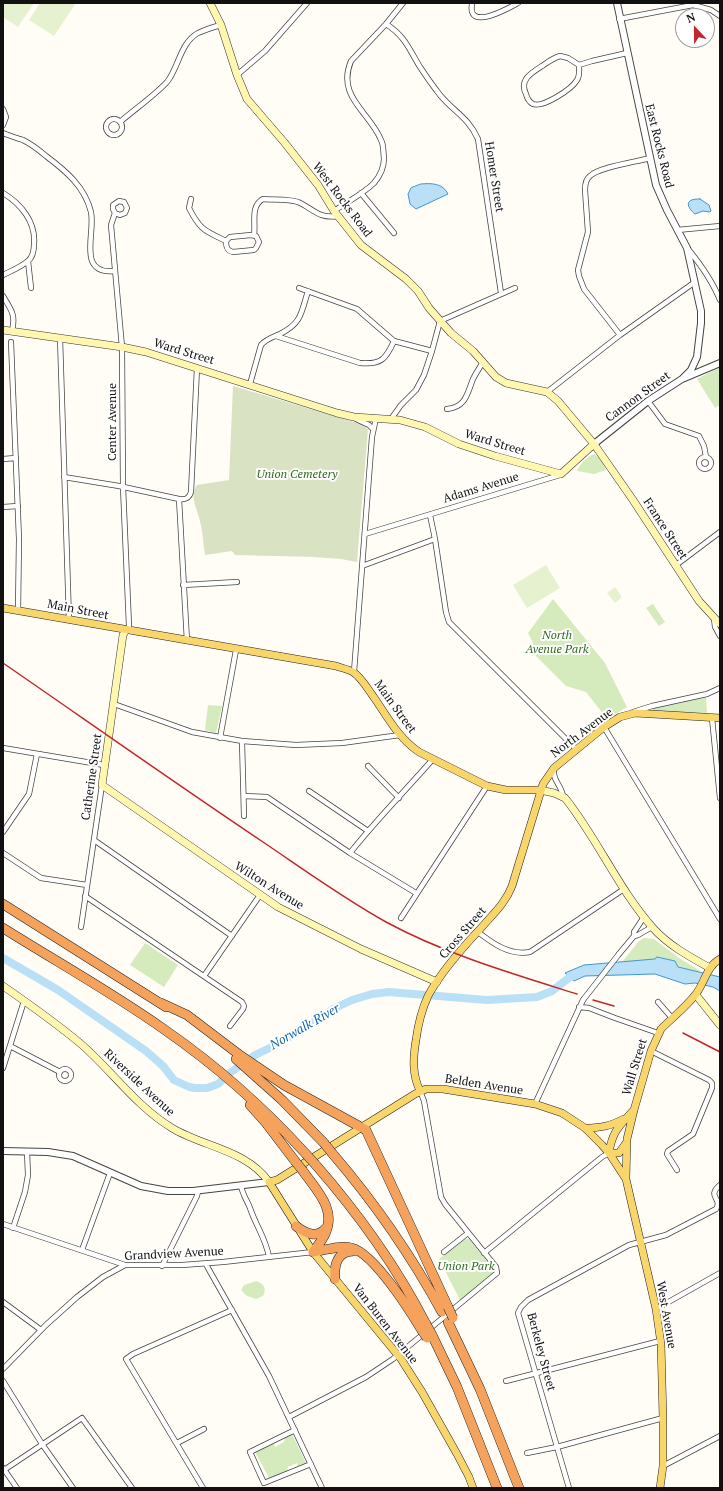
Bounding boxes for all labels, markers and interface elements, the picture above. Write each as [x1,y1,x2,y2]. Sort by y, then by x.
north arrow [675,8,715,48]
text: N [684,10,697,26]
street label: East Rocks Road [642,102,676,190]
street label: Homer Street [481,141,507,213]
street label: West Rocks Road [309,160,375,240]
street label: Ward Street [152,336,216,368]
street label: Cannon Street [603,369,673,425]
street label: Center Avenue [106,383,120,461]
street label: Ward Street [463,427,527,459]
park label: Union Cemetery [256,468,338,482]
street label: Adams Avenue [441,470,521,506]
street label: France Street [640,495,690,563]
street label: Main Street [46,597,110,623]
park label: North Avenue Park [525,629,589,657]
street label: Main Street [371,678,419,736]
street label: North Avenue [548,705,616,761]
street label: Catherine Street [79,733,105,821]
street label: Wilton Avenue [232,859,306,913]
street label: Cross Street [436,904,490,962]
water label: Norwalk River [267,1001,343,1053]
street label: Wall Street [620,1037,650,1097]
street label: Riverside Avenue [101,1047,177,1119]
street label: Belden Avenue [444,1072,524,1098]
street label: Grandview Avenue [124,1244,224,1264]
park label: Union Park [437,1260,495,1274]
street label: West Avenue [653,1280,679,1350]
street label: Van Buren Avenue [349,1281,421,1367]
street label: Berkeley Street [524,1311,558,1393]

